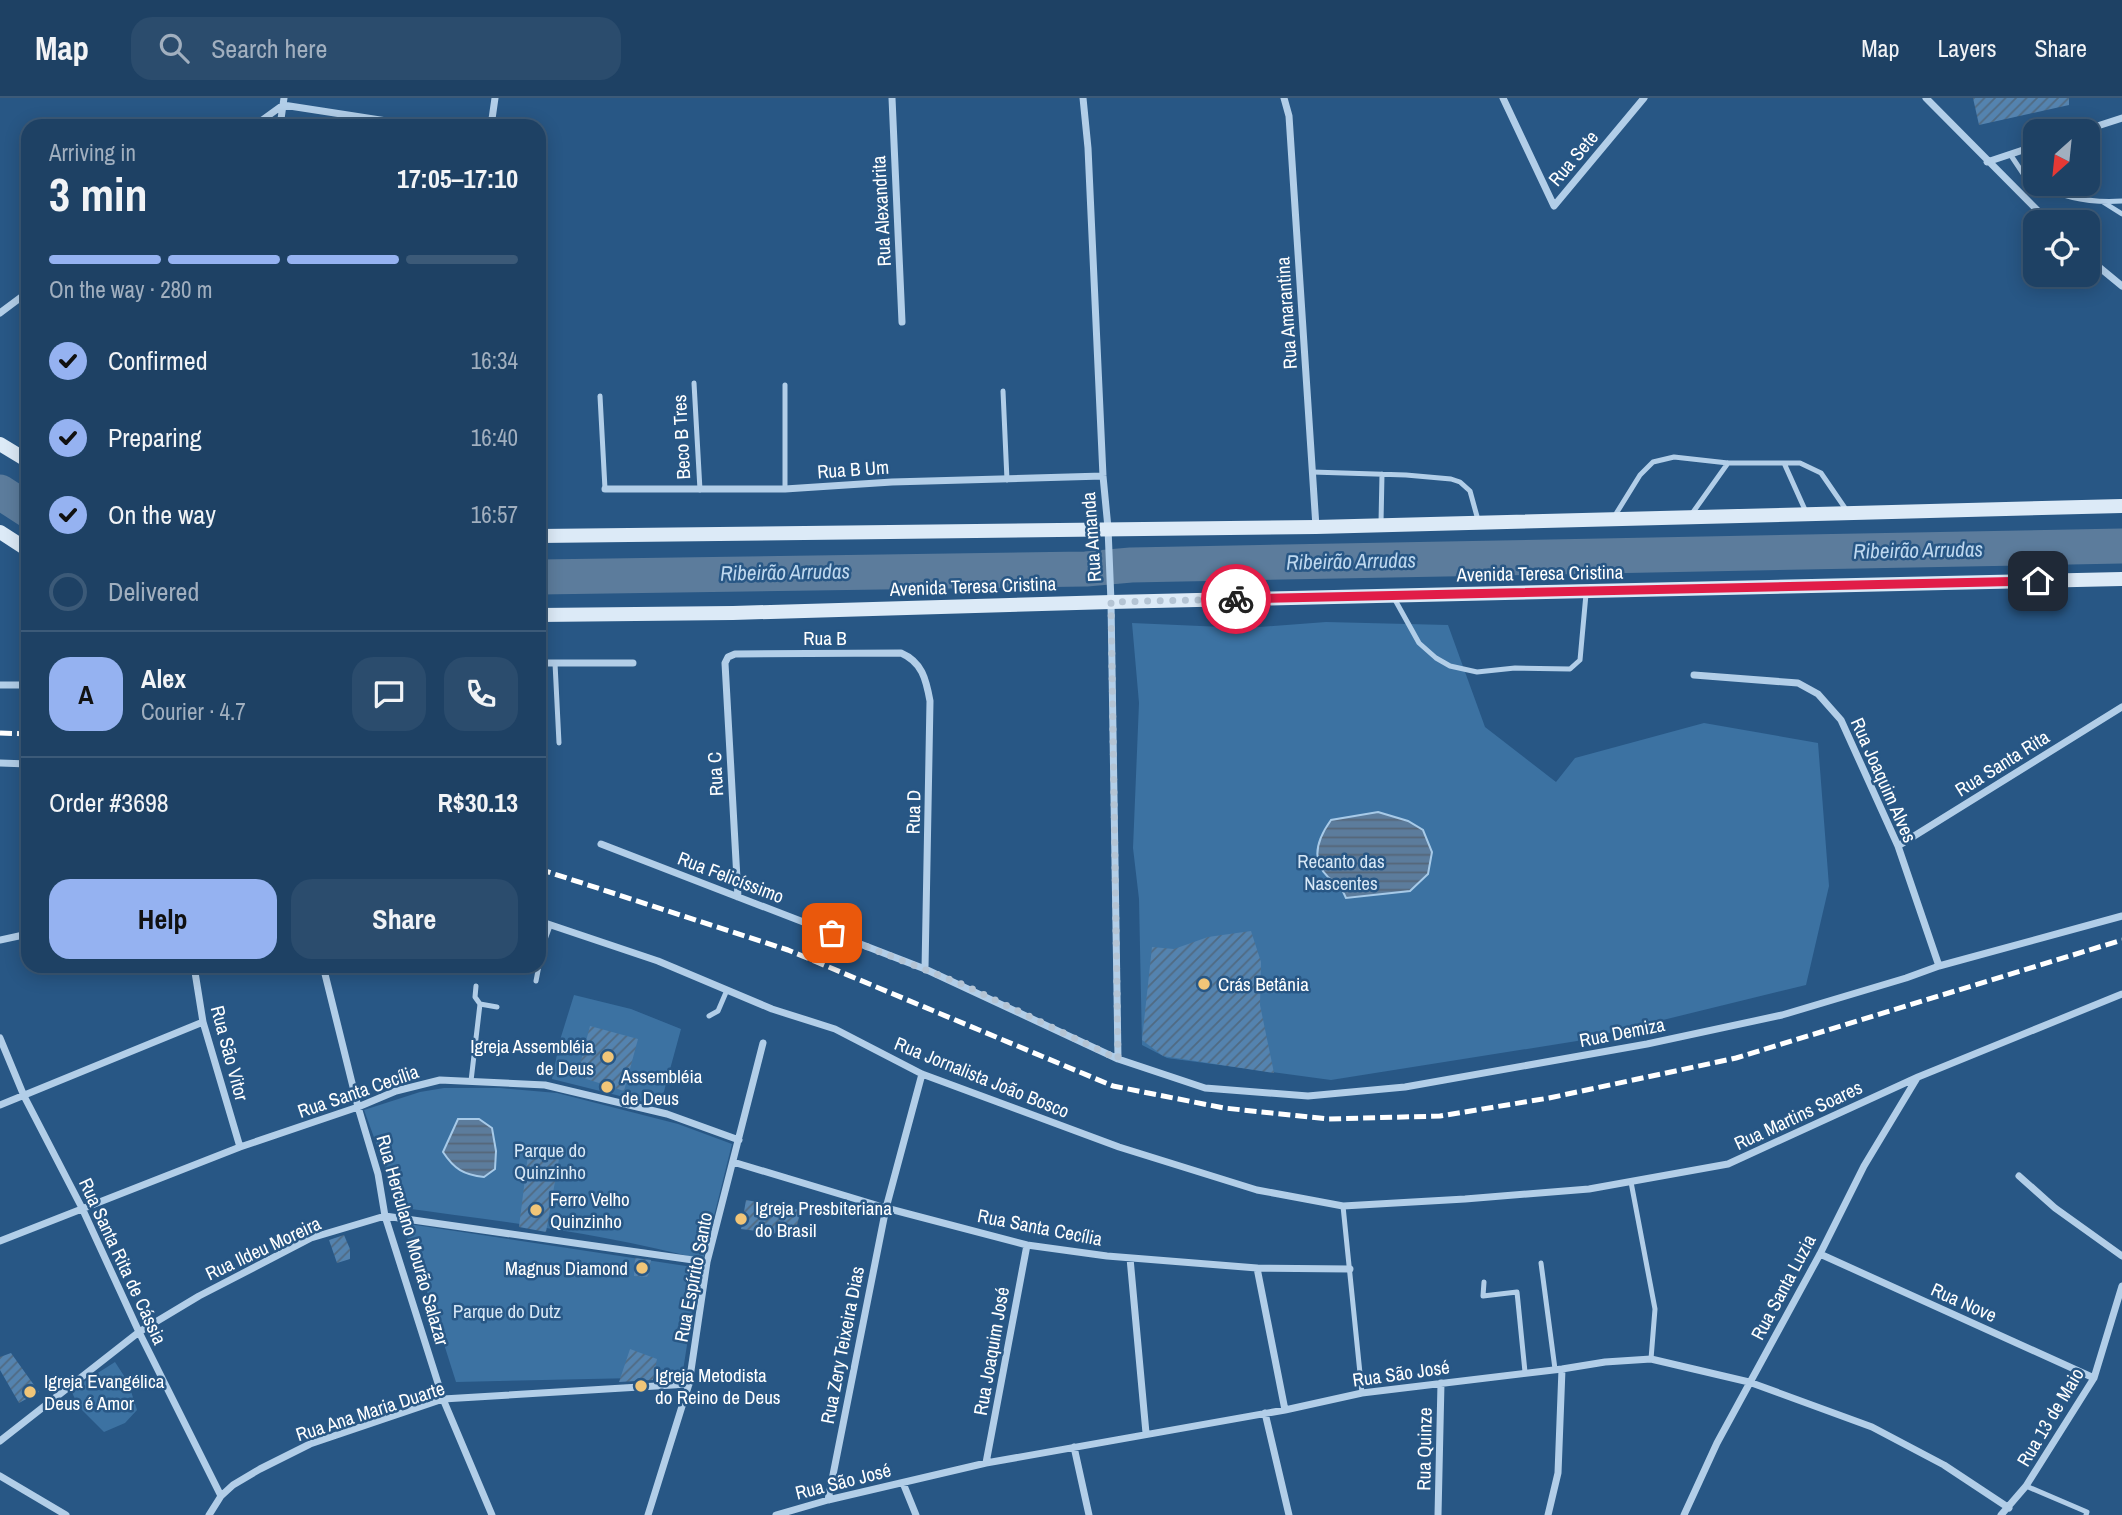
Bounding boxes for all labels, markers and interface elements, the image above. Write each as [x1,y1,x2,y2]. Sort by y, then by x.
search box [131,17,621,80]
text: Map [35,26,89,70]
icon: search [155,29,193,67]
text: Search here [211,31,327,66]
text: Map [1861,32,1899,64]
text: Layers [1937,32,1996,64]
text: Share [2034,32,2087,64]
north arrow [2023,119,2100,196]
map controls [2023,119,2100,287]
street label: Rua Sete [1542,125,1604,191]
text: Arriving in [49,137,136,168]
street label: Rua Alexandrita [865,155,897,267]
text: 17:05–17:10 [397,161,518,196]
text: 3 min [49,163,148,225]
button: locate [2023,210,2100,287]
street label: Rua Amarantina [1269,256,1303,370]
text: On the way · 280 m [49,274,213,305]
icon: check [49,342,87,380]
text: Confirmed [108,343,208,378]
text: 16:34 [471,345,518,376]
street label: Beco B Tres [666,394,696,480]
icon: check [49,419,87,457]
text: Preparing [108,420,202,455]
text: 16:40 [471,422,518,453]
street label: Rua B Um [816,454,890,484]
street label: Rua Amanda [1075,491,1107,583]
icon: check [49,496,87,534]
text: On the way [108,497,216,532]
text: 16:57 [471,499,518,530]
water label: Ribeirão Arrudas [1853,534,1984,566]
water label: Ribeirão Arrudas [1286,545,1417,577]
pin [2008,551,2068,611]
water label: Ribeirão Arrudas [720,556,851,588]
street label: Avenida Teresa Cristina [1455,559,1624,587]
icon: home [2019,562,2057,600]
courier [1201,564,1271,634]
street label: Avenida Teresa Cristina [888,570,1057,602]
text: Delivered [108,574,199,609]
icon: bike [1217,580,1255,618]
street label: Rua B [803,625,847,651]
button: chat [352,657,426,731]
button: phone [444,657,518,731]
text: Alex [141,661,186,696]
text: A [78,677,94,712]
text: Courier · 4.7 [141,696,246,727]
street label: Rua Joaquim Alves [1845,713,1923,847]
street label: Rua Santa Rita [1950,724,2054,802]
street label: Rua C [701,751,729,797]
text: Order #3698 [49,785,169,820]
text: R$30.13 [437,785,518,820]
street label: Rua D [900,790,926,834]
street label: Rua Felicíssimo [674,845,788,909]
park label: Recanto das Nascentes [1297,848,1385,896]
button: Help [49,879,277,959]
button: Share [291,879,518,959]
pin [802,903,862,963]
icon: bag [813,914,851,952]
place label: Crás Betânia [1218,971,1309,997]
marker: Crás Betânia [1196,976,1212,992]
street label: Rua São Vitor [205,1002,255,1104]
street label: Rua Demiza [1577,1011,1667,1053]
street label: Rua Jornalista João Bosco [891,1030,1073,1124]
place label: Igreja Assembléia de Deus [470,1033,594,1081]
marker: Igreja Assembléia de Deus [600,1049,616,1065]
street label: Rua Santa Cecília [294,1058,422,1124]
place label: Assembléia de Deus [620,1063,703,1111]
street label: Rua Martins Soares [1730,1074,1866,1156]
marker: Assembléia de Deus [599,1079,615,1095]
street label: Rua Herculano Mourão Salazar [370,1132,456,1349]
park label: Parque do Quinzinho [514,1137,586,1185]
street label: Rua Santa Rita de Cássia [73,1173,173,1349]
place label: Ferro Velho Quinzinho [550,1186,630,1234]
place label: Igreja Presbiteriana do Brasil [755,1195,892,1243]
marker: Ferro Velho Quinzinho [528,1202,544,1218]
street label: Rua Santa Cecília [975,1202,1105,1252]
street label: Rua Ildeu Moreira [201,1210,325,1286]
street label: Rua Espírito Santo [668,1210,718,1344]
marker: Igreja Presbiteriana do Brasil [733,1211,749,1227]
street label: Rua Santa Luzia [1744,1229,1822,1344]
place label: Magnus Diamond [505,1255,628,1281]
marker: Magnus Diamond [634,1260,650,1276]
street label: Rua Zery Teixeira Dias [814,1264,870,1426]
street label: Rua Nove [1927,1276,2001,1328]
street label: Rua Joaquim José [967,1285,1015,1417]
park label: Parque do Dutz [453,1298,561,1324]
street label: Rua São José [1351,1353,1451,1393]
place label: Igreja Metodista do Reino de Deus [655,1362,781,1410]
street label: Rua 13 de Maio [2010,1363,2090,1471]
place label: Igreja Evangélica Deus é Amor [44,1368,165,1416]
street label: Rua Ana Maria Duarte [292,1375,448,1447]
marker: Igreja Metodista do Reino de Deus [633,1378,649,1394]
marker: Igreja Evangélica Deus é Amor [22,1384,38,1400]
street label: Rua Quinze [1410,1407,1438,1491]
street label: Rua São José [792,1457,894,1505]

